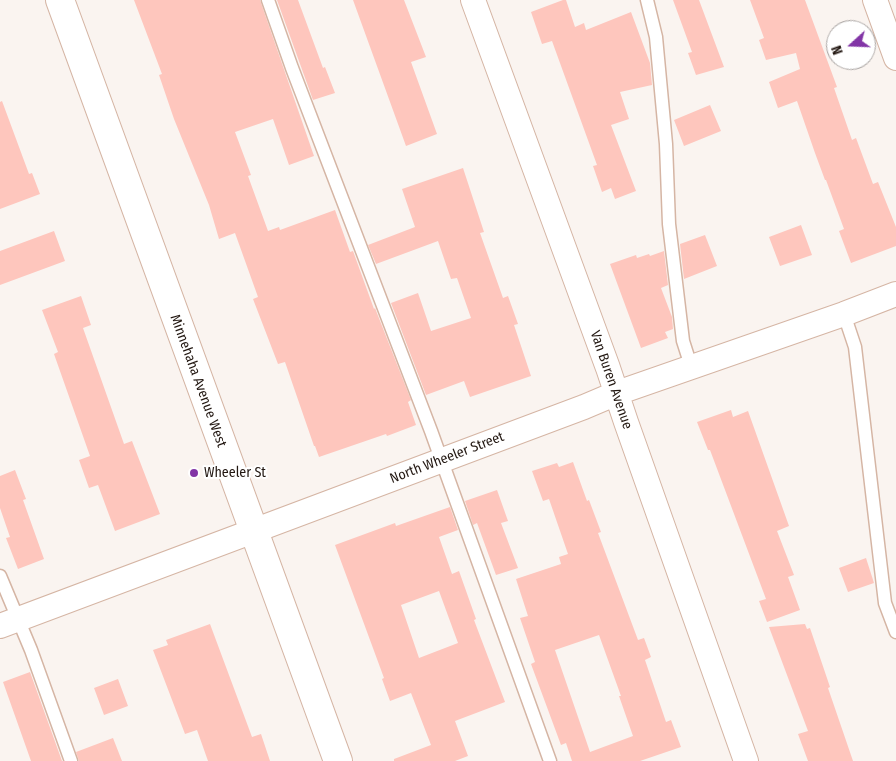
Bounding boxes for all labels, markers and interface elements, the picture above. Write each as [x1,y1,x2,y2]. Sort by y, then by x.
north arrow [826,20,876,70]
text: N [828,43,847,57]
street label: Minnehaha Avenue West [166,312,230,450]
street label: Van Buren Avenue [586,328,636,432]
street label: North Wheeler Street [388,429,506,487]
place label: Wheeler St [204,465,266,481]
marker: Wheeler St [188,467,200,479]

